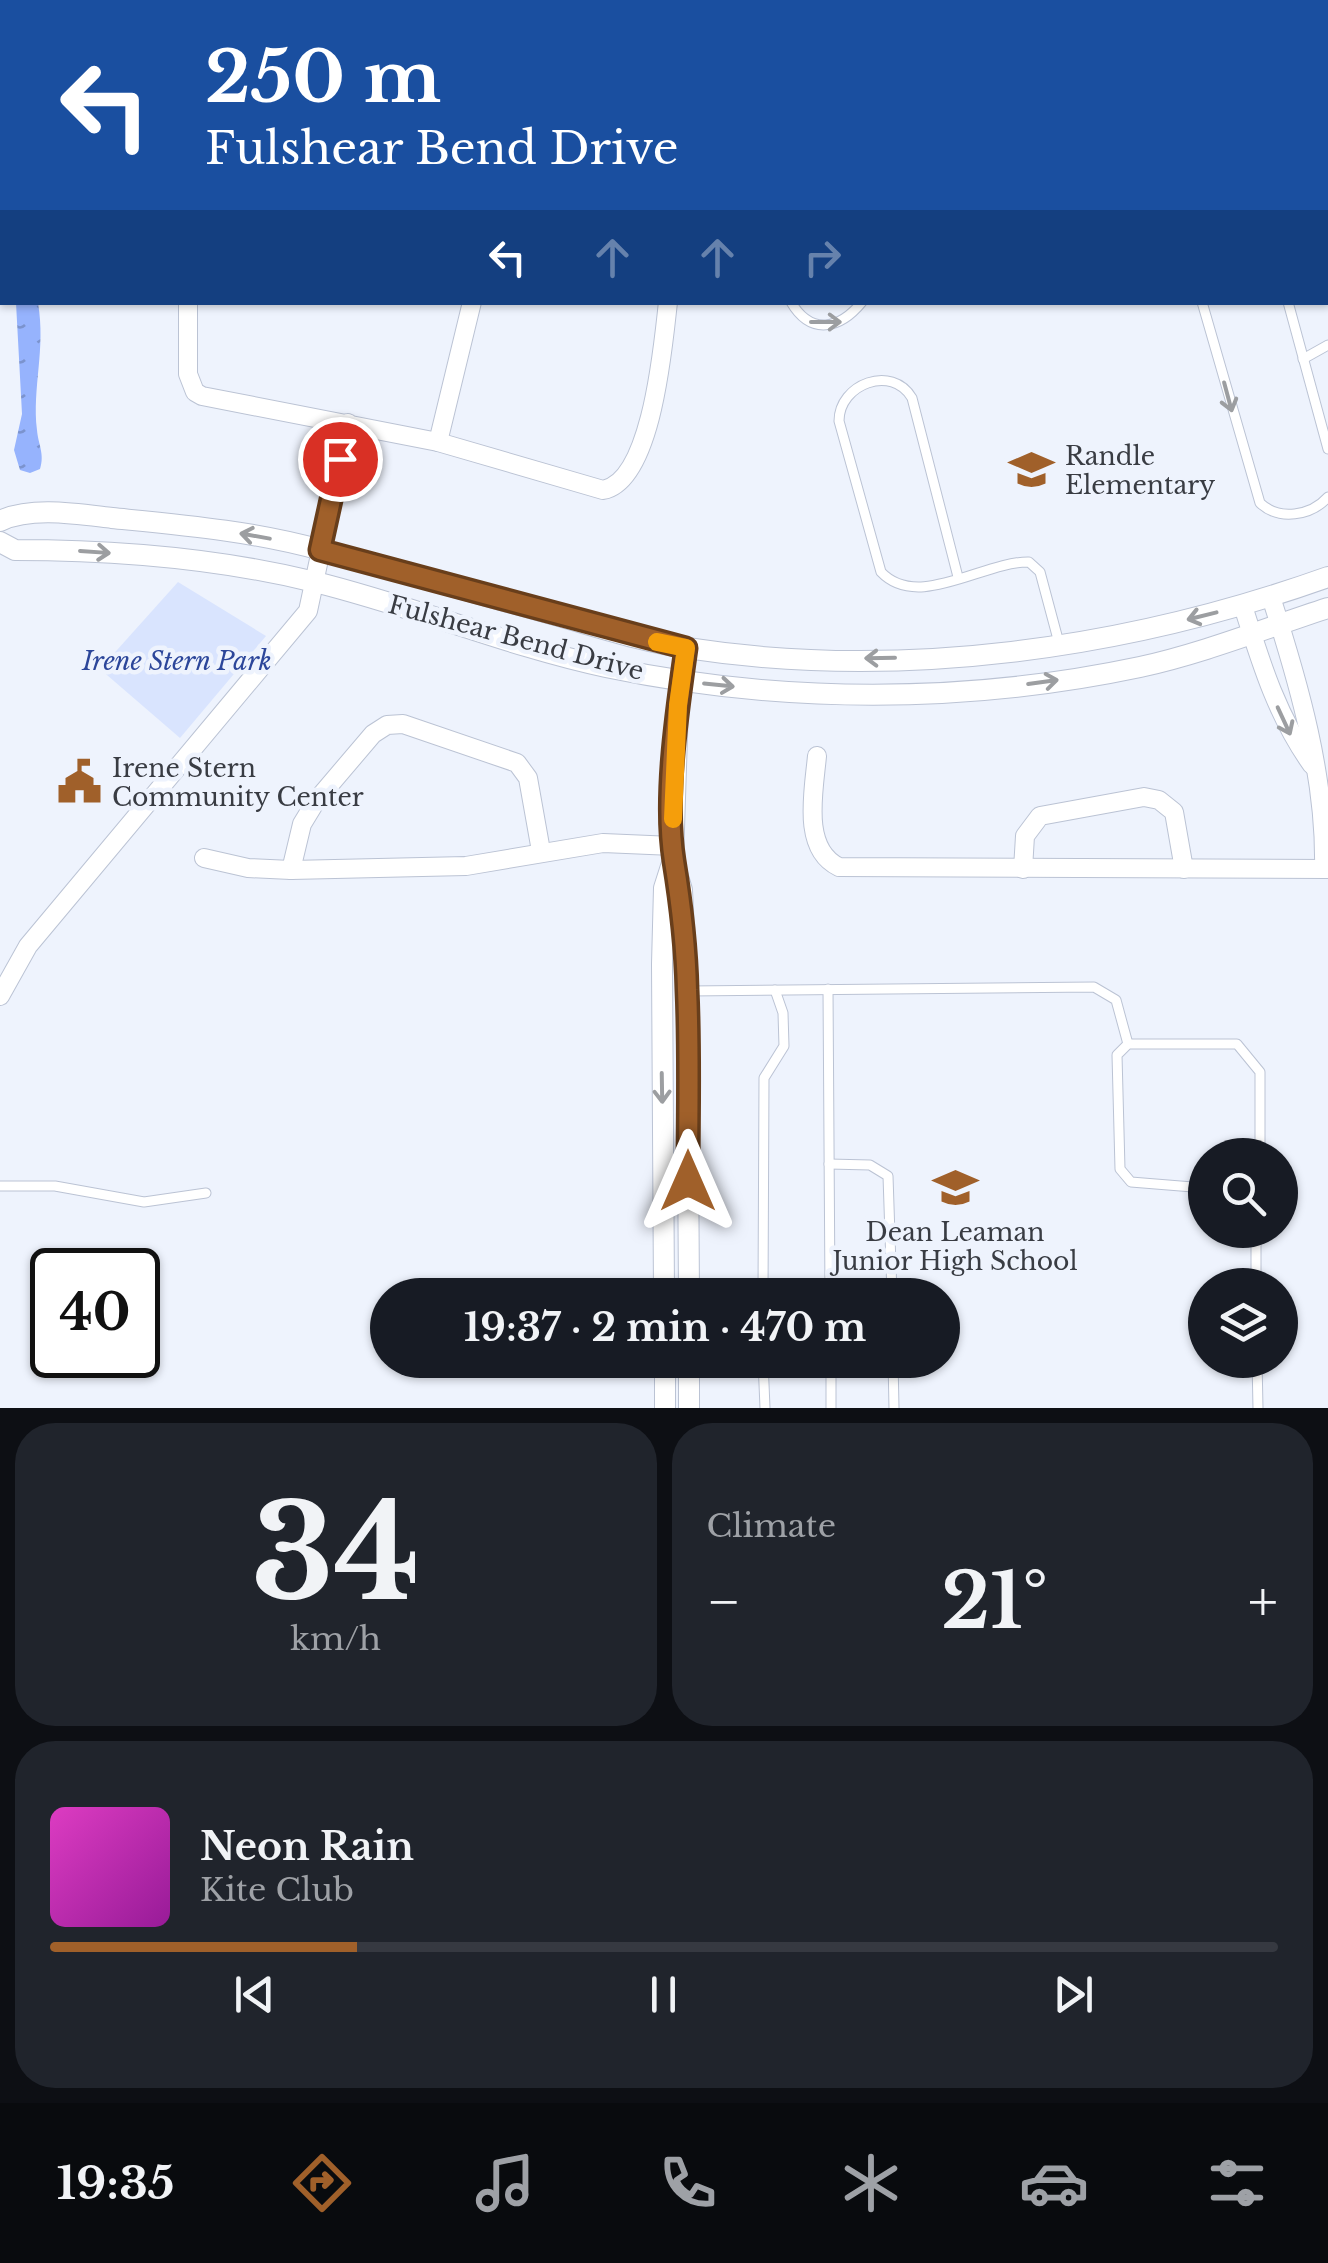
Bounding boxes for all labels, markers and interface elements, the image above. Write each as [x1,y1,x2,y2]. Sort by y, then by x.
text: 250 m [205,34,441,121]
icon: left [40,40,170,170]
text: Fulshear Bend Drive [205,120,678,176]
icon: left [480,230,535,285]
icon: ahead [585,230,640,285]
icon: ahead [690,230,745,285]
icon: right [795,230,850,285]
one-way arrow [809,312,842,332]
one-way arrow [1219,380,1238,412]
pin [298,417,383,502]
icon: arrive [313,432,368,487]
place label: Randle Elementary [1065,441,1215,501]
school or university icon: Randle Elementary [1008,446,1056,494]
one-way arrow [240,526,272,545]
one-way arrow [79,543,111,562]
street label: Fulshear Bend Drive [385,589,647,687]
one-way arrow [1187,608,1219,626]
park label: Irene Stern Park [81,646,272,677]
one-way arrow [865,648,898,668]
one-way arrow [1026,672,1059,691]
one-way arrow [703,676,735,695]
one-way arrow [1276,705,1295,735]
place label: Irene Stern Community Center [112,753,364,813]
public building icon: Irene Stern Community Center [55,758,103,806]
one-way arrow [652,1072,672,1104]
position arrow [636,1129,740,1233]
map controls [1188,1138,1298,1378]
button: search [1188,1138,1298,1248]
school or university icon: Dean Leaman Junior High School [931,1164,979,1212]
place label: Dean Leaman Junior High School [829,1217,1078,1277]
speed limit sign: 40 [30,1248,160,1378]
button: layers [1188,1268,1298,1378]
text: 19:37 · 2 min · 470 m [464,1304,866,1351]
text: 34 [251,1473,420,1634]
text: Climate [707,1506,836,1546]
text: 21° [941,1555,1048,1648]
text: − [707,1568,741,1636]
text: + [1248,1568,1278,1636]
text: km/h [290,1619,381,1659]
text: Neon Rain [200,1823,414,1870]
text: Kite Club [200,1870,354,1910]
icon: previous [227,1967,282,2022]
icon: pause [636,1967,691,2022]
icon: next [1046,1967,1101,2022]
icon: directions [287,2148,357,2218]
icon: music [470,2148,540,2218]
icon: phone [653,2148,723,2218]
icon: climate [836,2148,906,2218]
icon: car [1019,2148,1089,2218]
icon: filters [1202,2148,1272,2218]
text: 19:35 [56,2155,175,2211]

